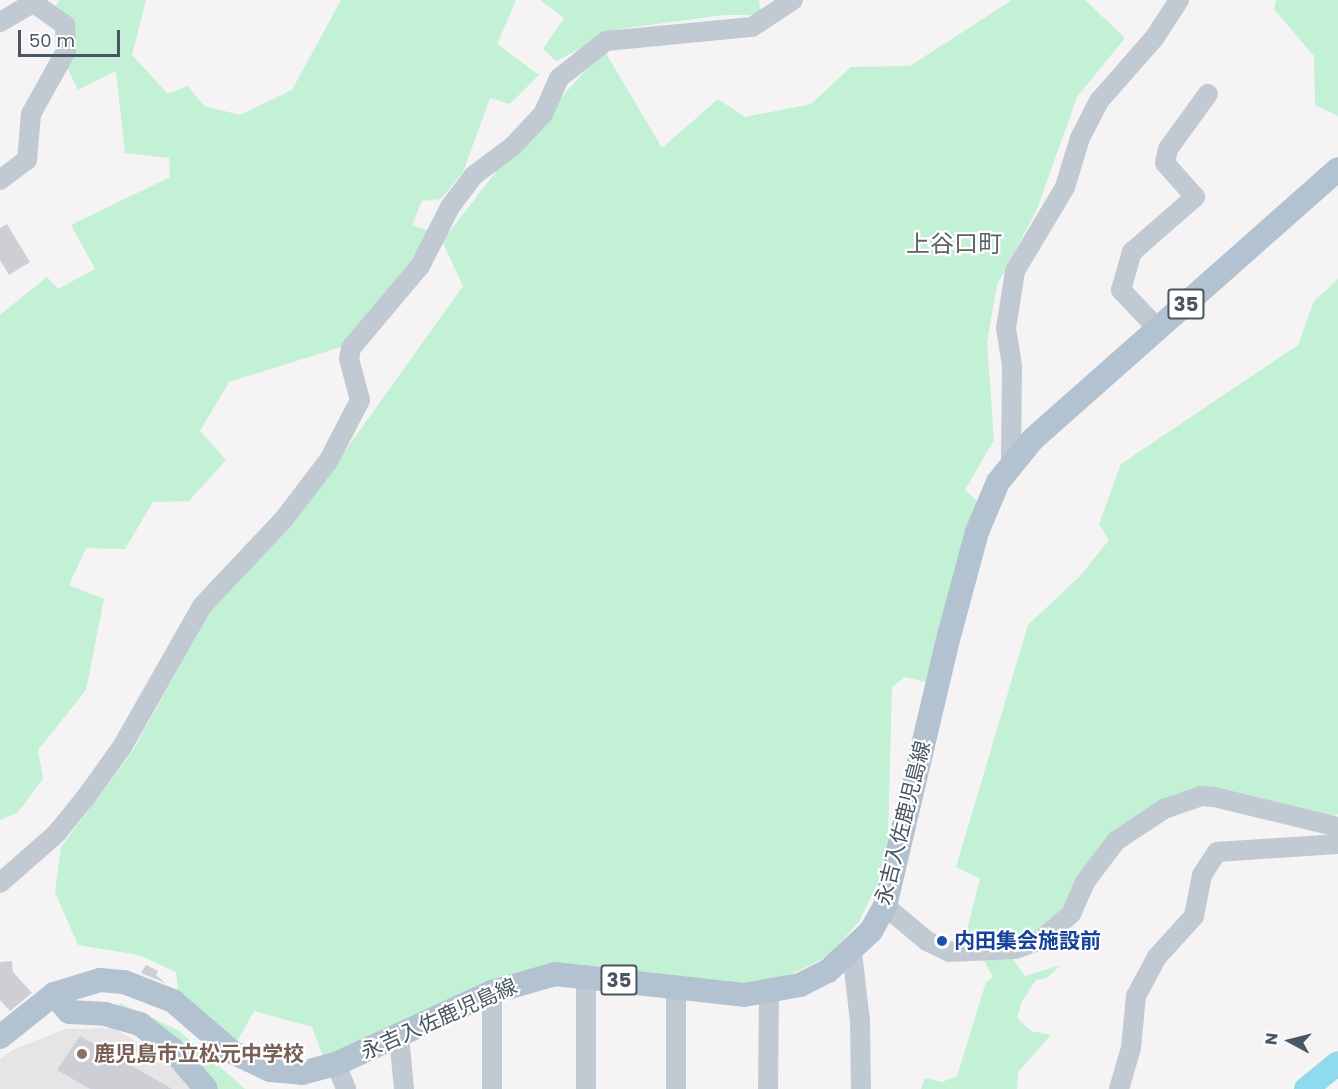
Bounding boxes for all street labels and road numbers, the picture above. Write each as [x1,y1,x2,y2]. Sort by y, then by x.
road number: 35 [1166,287,1206,321]
street label: 永吉入佐鹿児島線 [870,738,936,908]
road number: 35 [600,963,638,997]
street label: 永吉入佐鹿児島線 [357,973,521,1065]

